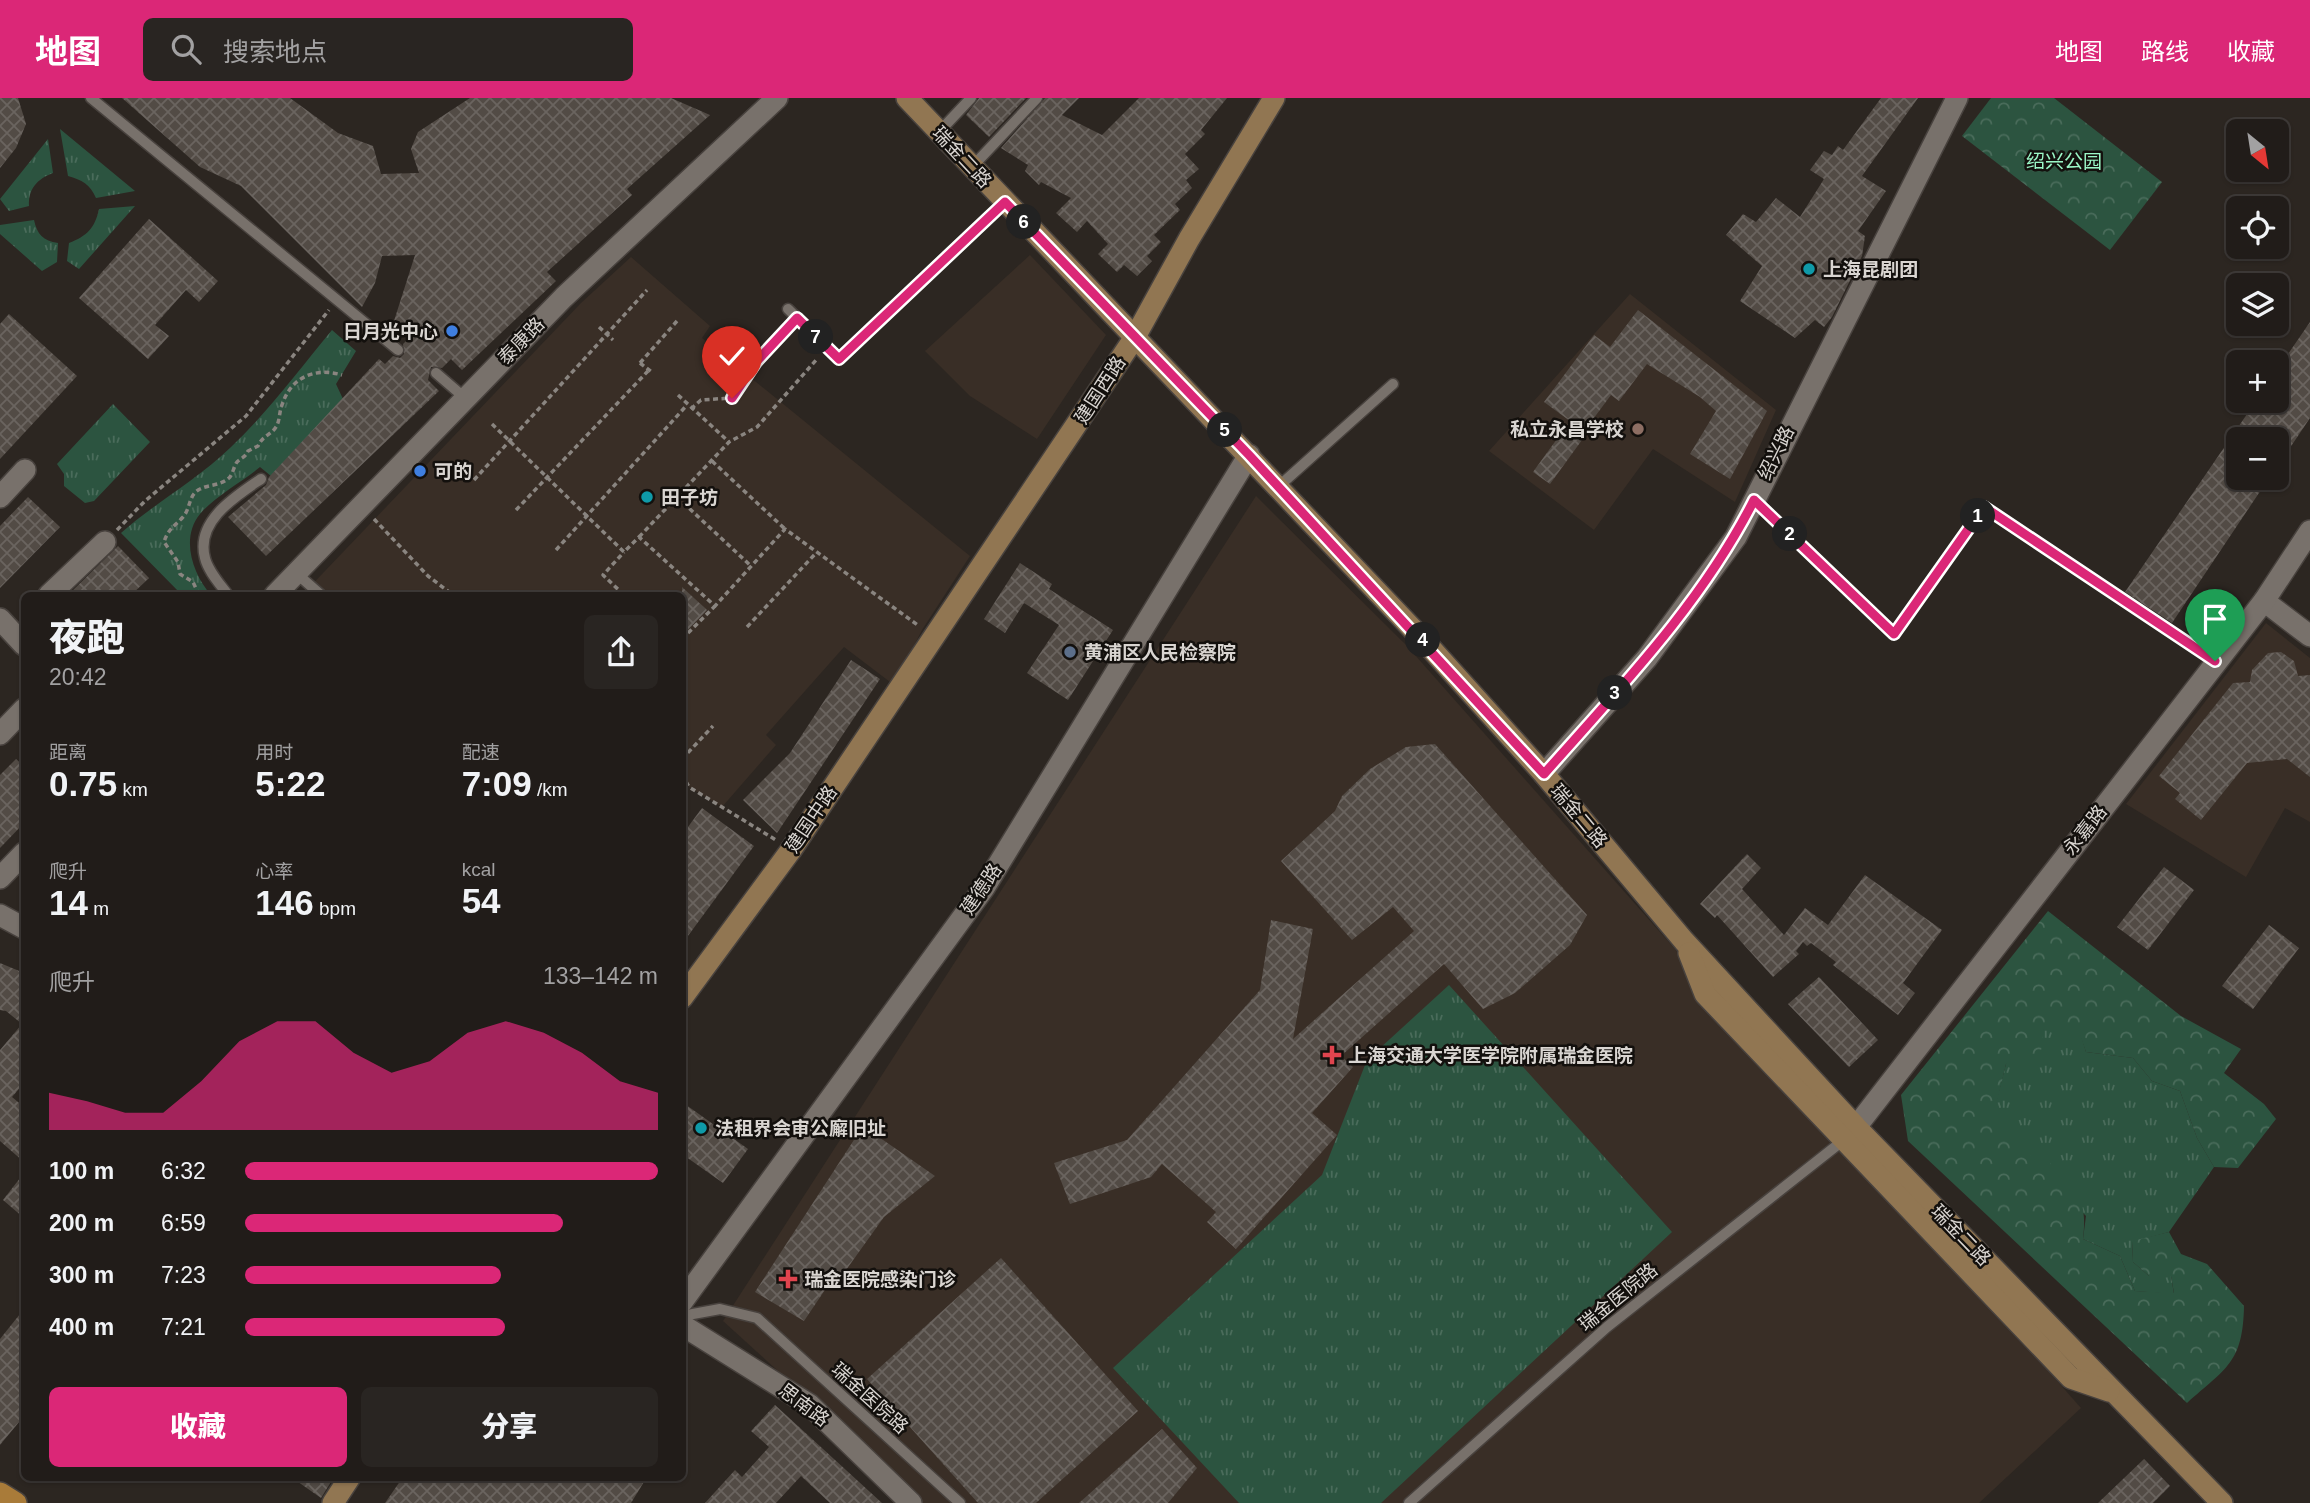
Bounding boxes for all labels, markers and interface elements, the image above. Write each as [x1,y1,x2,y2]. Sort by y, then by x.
search box [143,18,633,81]
icon: search [167,30,205,68]
text: 地图 [35,33,101,70]
text: 搜索地点 [223,37,327,67]
text: 地图 [2055,38,2103,65]
text: 路线 [2141,38,2189,65]
text: 收藏 [2227,38,2275,65]
north arrow [2226,119,2289,182]
map controls [2226,119,2289,490]
street label: 瑞金二路 [928,122,996,192]
park label: 绍兴公园 [2026,151,2102,172]
button: locate [2226,196,2289,259]
pin: 6 [1006,204,1042,240]
text: 6 [1018,211,1029,232]
place label: 上海昆剧团 [1823,259,1918,280]
marker: 上海昆剧团 [1801,261,1817,277]
button: layers [2226,273,2289,336]
street label: 泰康路 [494,313,548,369]
pin: 7 [798,320,834,354]
place label: 日月光中心 [343,321,438,342]
marker: 日月光中心 [444,323,460,339]
pin [702,326,762,398]
text: 7 [810,326,821,347]
icon: check [713,337,751,375]
button: + [2226,350,2289,413]
street label: 建国西路 [1070,352,1130,428]
pin: 5 [1208,412,1242,448]
text: 5 [1219,419,1230,440]
place label: 私立永昌学校 [1510,419,1624,440]
marker: 私立永昌学校 [1630,421,1646,437]
street label: 绍兴路 [1754,423,1798,483]
button: − [2226,427,2289,490]
place label: 可的 [434,461,472,482]
marker: 可的 [412,463,428,479]
place label: 田子坊 [661,487,718,508]
marker: 田子坊 [639,489,655,505]
pin: 1 [1960,498,1996,534]
text: 1 [1972,505,1983,526]
pin: 2 [1772,516,1808,551]
text: 2 [1784,523,1795,544]
pin [2185,589,2245,661]
icon: arrive [2196,600,2234,638]
button: share [584,615,658,689]
text: 夜跑 [49,617,125,659]
pin: 4 [1406,622,1440,658]
text: 4 [1417,629,1428,650]
place label: 黄浦区人民检察院 [1084,642,1236,663]
marker: 黄浦区人民检察院 [1062,644,1078,660]
text: 20:42 [49,664,107,690]
pin: 3 [1598,676,1632,710]
text: 3 [1609,682,1620,703]
text: 距离 [49,742,87,763]
text: 用时 [255,742,293,763]
text: 配速 [462,742,500,763]
text: 0.75 [49,764,117,803]
text: 5:22 [255,764,325,803]
text: 7:09 [462,764,532,803]
text: km [117,779,148,800]
text: /km [532,779,568,800]
street label: 瑞金二路 [1547,780,1611,852]
street label: 建国中路 [781,782,841,856]
street label: 永嘉路 [2059,801,2111,859]
text: kcal [462,859,495,880]
street label: 建德路 [956,859,1006,919]
text: 爬升 [49,861,87,882]
text: 心率 [255,861,293,882]
text: 54 [462,881,501,920]
text: 14 [49,883,88,922]
text: 146 [255,883,314,922]
text: m [88,898,109,919]
text: bpm [314,898,356,919]
text: 133–142 m [543,963,658,989]
text: 爬升 [49,969,95,995]
marker: 上海交通大学医学院附属瑞金医院 [1322,1045,1342,1065]
place label: 上海交通大学医学院附属瑞金医院 [1348,1045,1633,1066]
place label: 法租界会审公廨旧址 [715,1118,886,1139]
marker: 法租界会审公廨旧址 [693,1120,709,1136]
text: 100 m [49,1158,114,1184]
text: 6:32 [161,1158,206,1184]
street label: 瑞金二路 [1927,1200,1995,1270]
text: 200 m [49,1210,114,1236]
text: 6:59 [161,1210,206,1236]
street label: 瑞金医院路 [1574,1259,1662,1335]
text: 300 m [49,1262,114,1288]
text: 7:23 [161,1262,206,1288]
marker: 瑞金医院感染门诊 [778,1269,798,1289]
place label: 瑞金医院感染门诊 [804,1269,957,1290]
text: 400 m [49,1314,114,1340]
text: 7:21 [161,1314,206,1340]
street label: 瑞金医院路 [828,1358,912,1438]
street label: 思南路 [775,1379,833,1431]
button: 收藏 [49,1387,347,1467]
button: 分享 [361,1387,658,1467]

